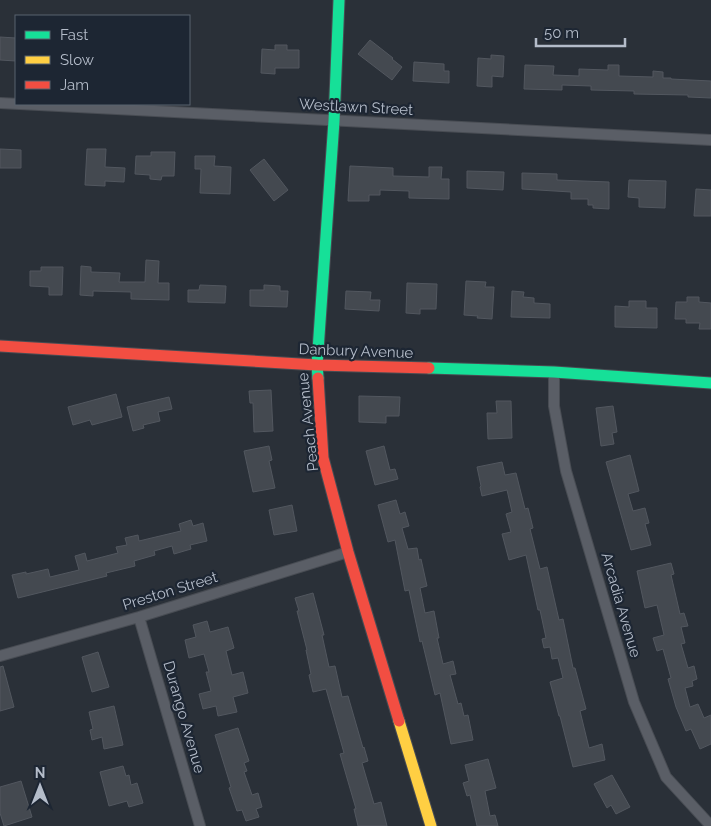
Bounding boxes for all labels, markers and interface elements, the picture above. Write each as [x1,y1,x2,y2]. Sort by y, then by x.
legend [15,15,190,105]
scale bar [536,15,625,47]
text: 50 m [544,24,579,42]
text: Fast [60,26,88,44]
text: Slow [60,51,94,69]
text: Jam [60,76,89,94]
street label: Westlawn Street [299,95,413,119]
street label: Danbury Avenue [298,340,414,362]
street label: Peach Avenue [294,372,322,472]
street label: Arcadia Avenue [597,550,645,660]
street label: Preston Street [120,568,220,614]
street label: Durango Avenue [159,659,209,775]
north arrow [15,761,65,811]
text: N [35,765,45,781]

